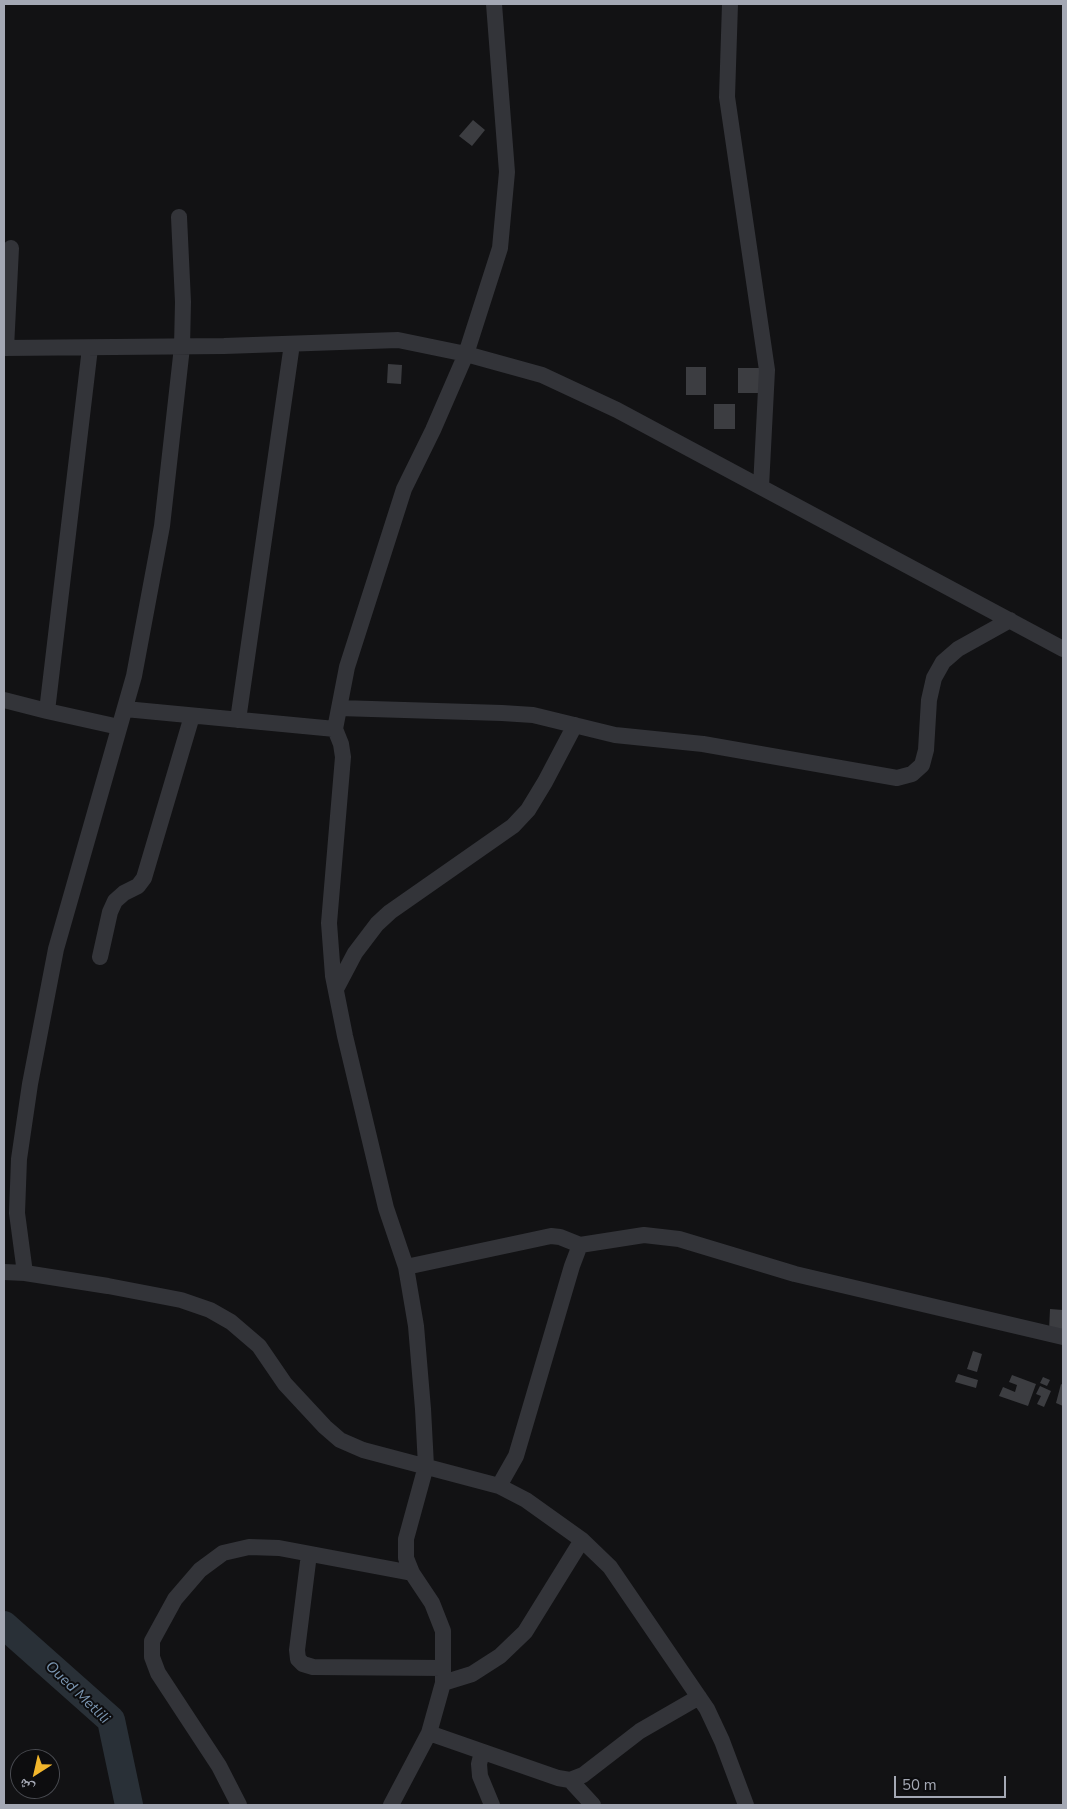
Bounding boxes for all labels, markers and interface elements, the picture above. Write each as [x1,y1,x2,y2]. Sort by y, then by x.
water label: Oued Metlili [41,1658,113,1728]
north arrow [10,1749,60,1799]
scale bar [897,1766,1010,1798]
text: ش [15,1774,38,1798]
text: 50 m [902,1775,937,1795]

